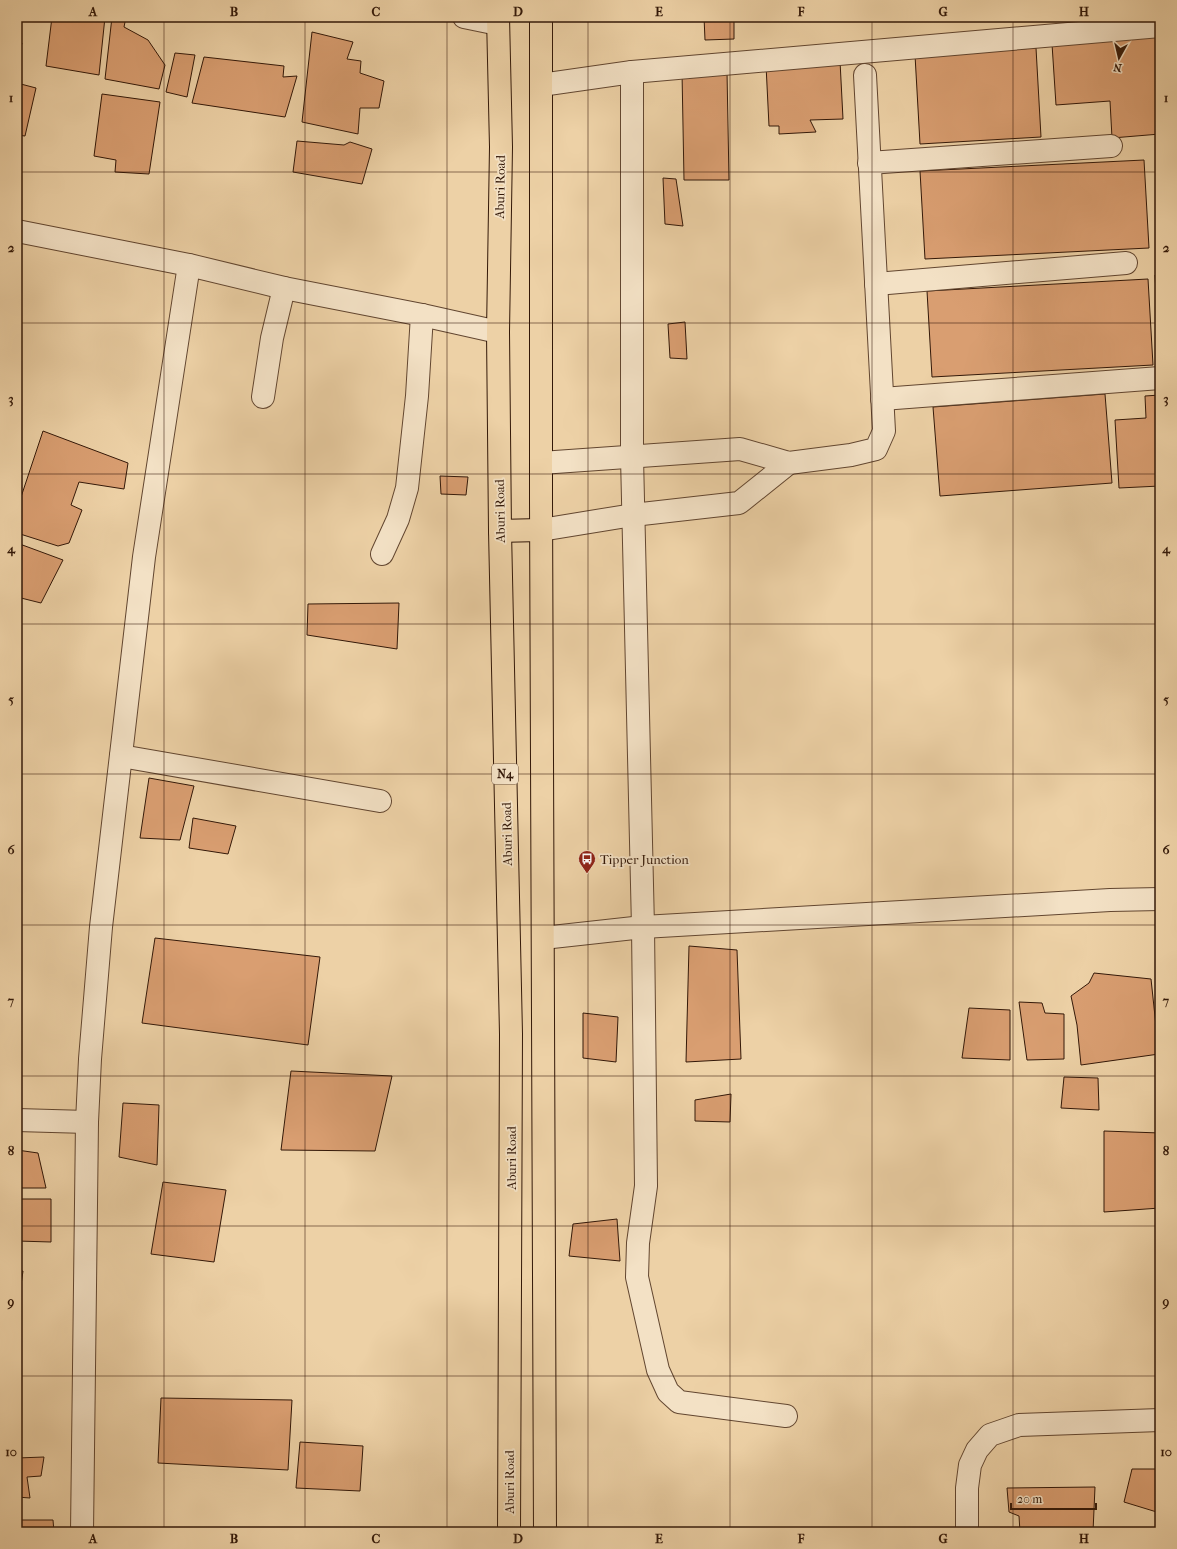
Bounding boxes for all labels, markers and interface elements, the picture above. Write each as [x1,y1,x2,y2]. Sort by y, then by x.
text: A [88,4,98,19]
text: B [230,4,239,19]
text: C [372,4,381,19]
text: D [513,4,523,19]
text: E [655,4,663,19]
text: F [797,4,805,19]
text: G [938,4,948,19]
text: H [1079,4,1090,19]
north arrow [1099,38,1139,78]
text: N [1112,60,1123,74]
text: 1 [9,90,14,105]
text: 1 [1164,90,1169,105]
street label: Aburi Road [492,154,508,220]
text: 2 [8,240,15,255]
text: 2 [1163,240,1170,255]
text: 3 [8,391,14,407]
text: 3 [1163,391,1169,407]
street label: Aburi Road [492,478,508,544]
text: 4 [6,541,16,557]
text: 4 [1161,541,1171,557]
text: 5 [8,692,14,707]
text: 5 [1163,692,1169,707]
road number: N4 [492,764,518,784]
street label: Aburi Road [499,801,515,867]
text: 6 [7,842,15,857]
text: 6 [1162,842,1170,857]
bus stop icon: Tipper Junction [577,849,597,874]
place label: Tipper Junction [600,852,689,867]
text: 7 [7,993,15,1008]
text: 7 [1162,993,1170,1008]
street label: Aburi Road [504,1125,519,1191]
text: 8 [8,1143,15,1158]
text: 8 [1163,1143,1170,1158]
text: 9 [7,1294,15,1310]
text: 9 [1162,1294,1170,1310]
text: 10 [5,1444,17,1459]
text: 10 [1160,1444,1172,1459]
street label: Aburi Road [502,1449,517,1515]
scale bar [1011,1485,1096,1511]
text: 20 m [1017,1492,1042,1506]
text: A [88,1531,98,1546]
text: B [230,1531,239,1546]
text: C [372,1531,381,1546]
text: D [513,1531,523,1546]
text: E [655,1531,663,1546]
text: F [797,1531,805,1546]
text: G [938,1531,948,1546]
text: H [1079,1531,1090,1546]

